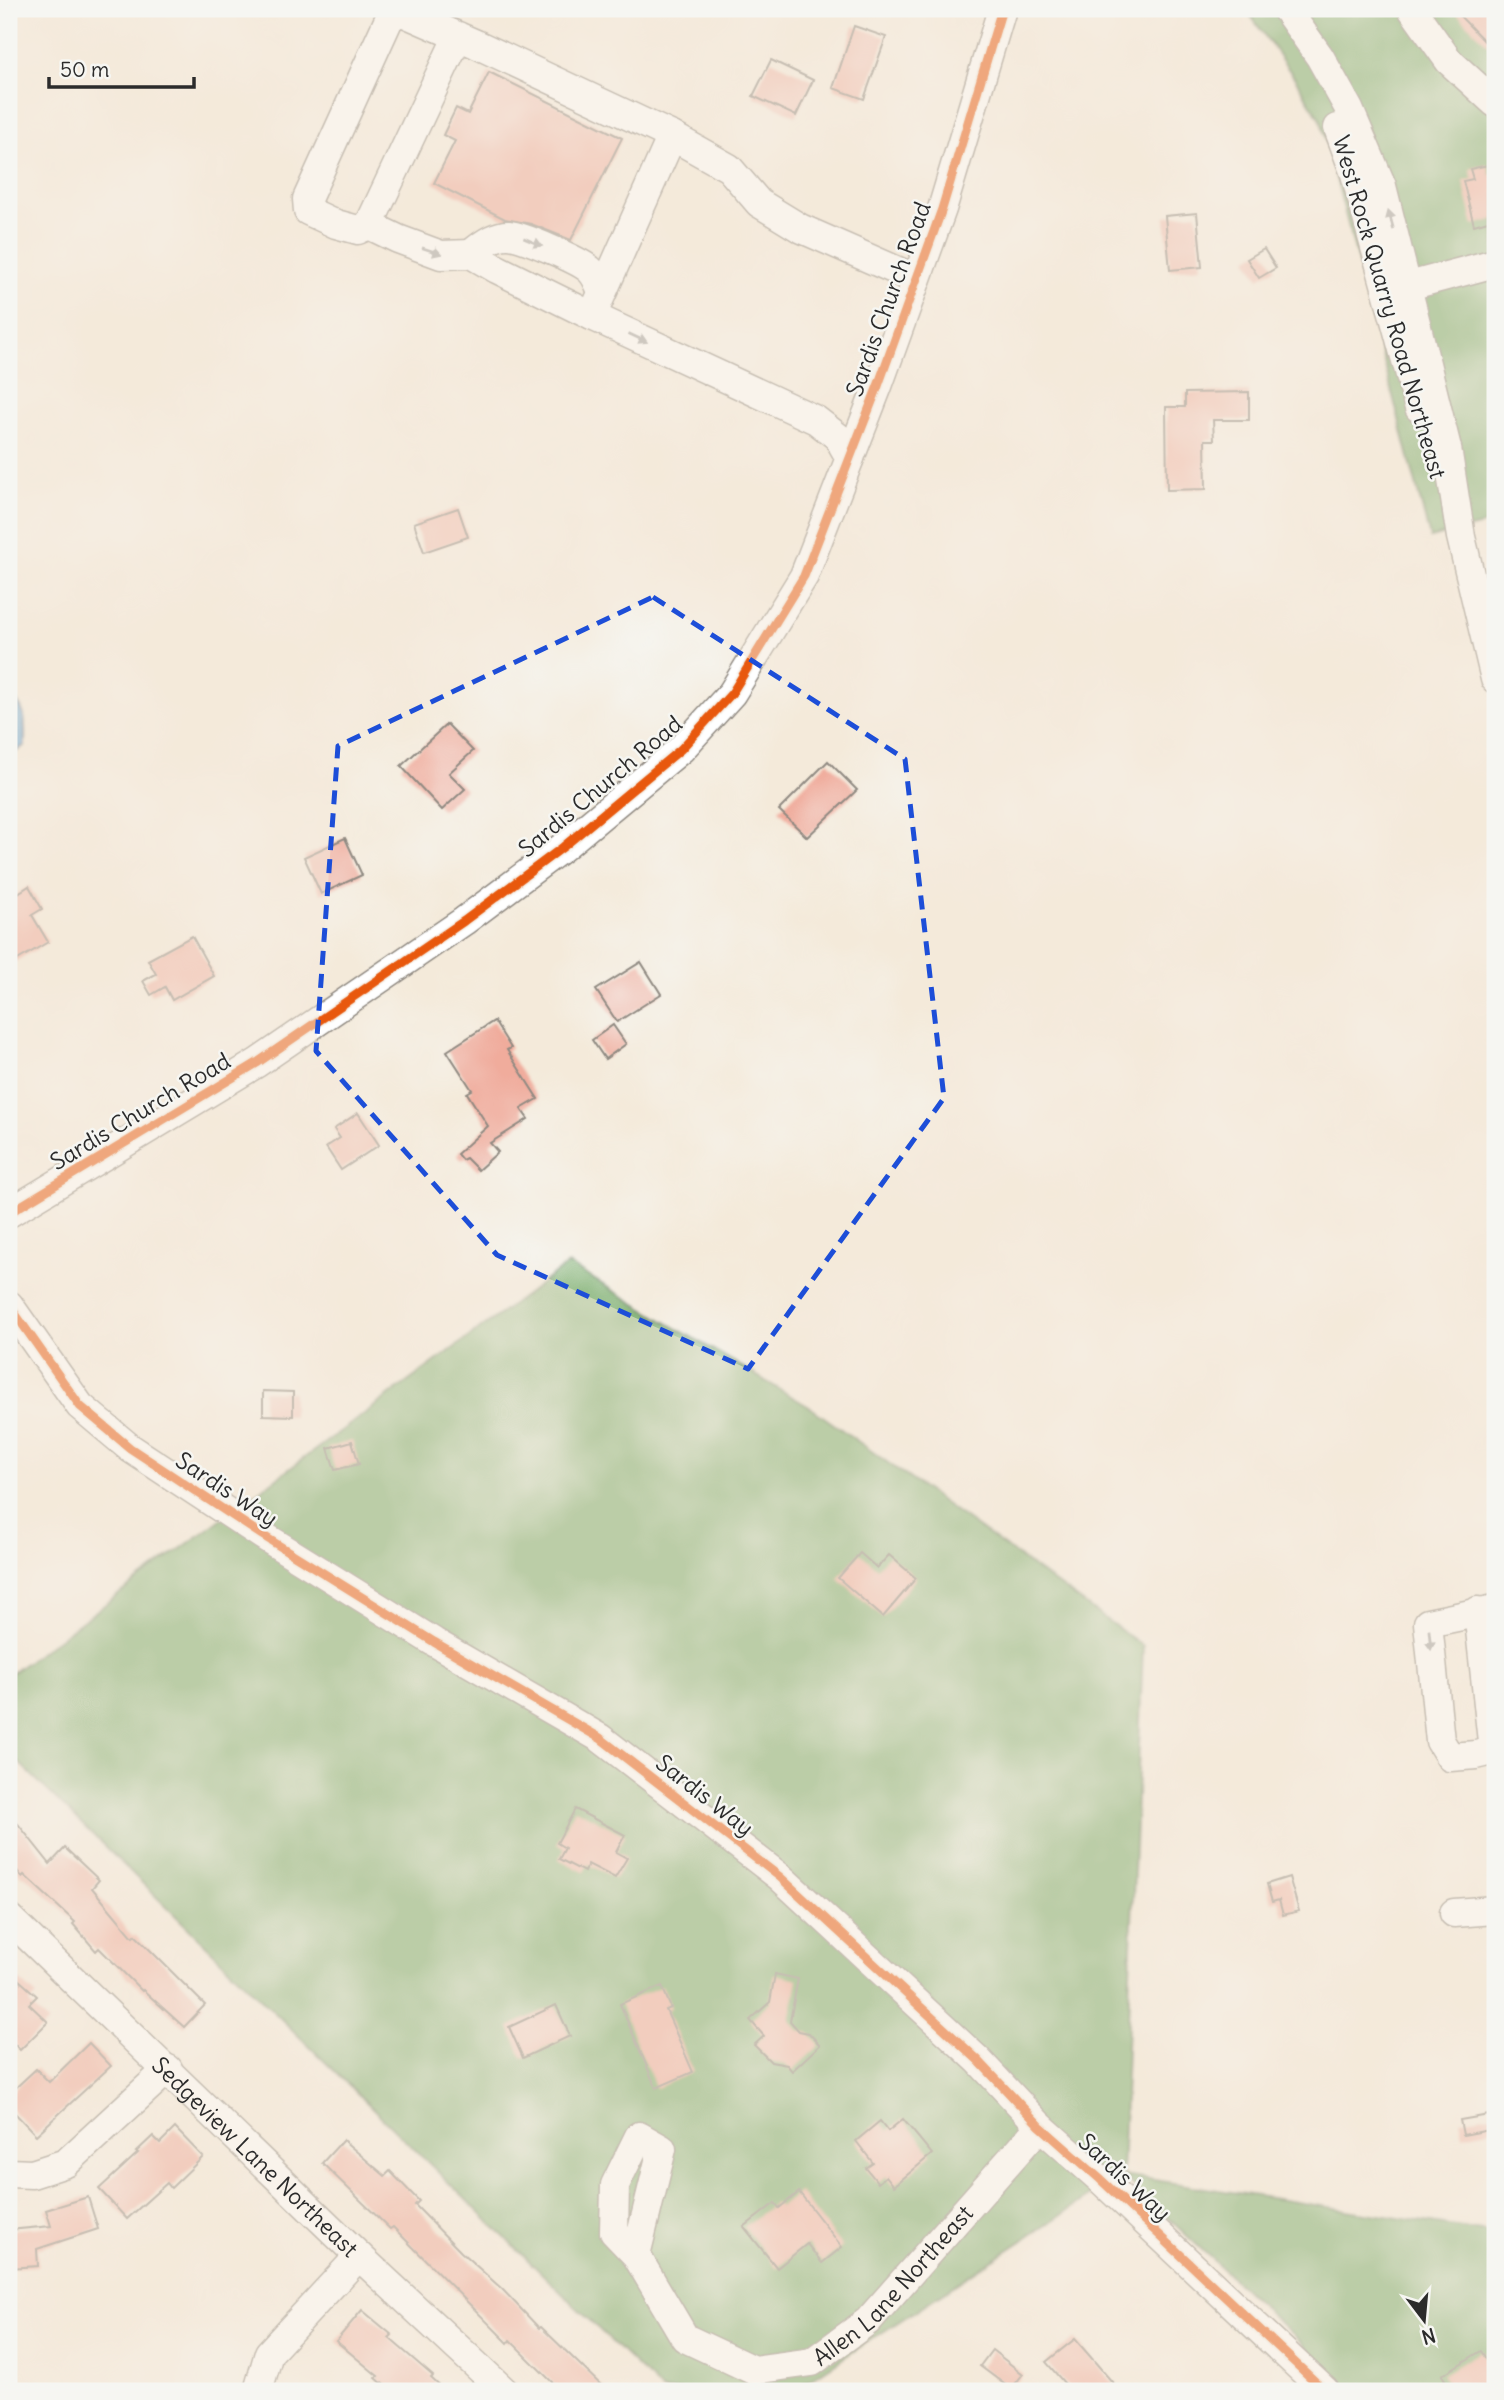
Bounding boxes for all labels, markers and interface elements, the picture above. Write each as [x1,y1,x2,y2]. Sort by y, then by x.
scale bar [49,46,194,90]
text: 50 m [60,56,109,83]
street label: West Rock Quarry Road Northeast [1327,132,1453,482]
street label: Sardis Church Road [839,198,937,400]
one-way arrow [1385,209,1395,230]
one-way arrow [522,237,543,248]
one-way arrow [421,246,442,256]
one-way arrow [628,332,648,343]
street label: Sardis Church Road [512,709,688,863]
street label: Sardis Church Road [45,1046,235,1176]
street label: Sardis Way [170,1445,284,1533]
one-way arrow [1425,1629,1436,1651]
street label: Sardis Way [650,1748,760,1842]
street label: Sedgeview Lane Northeast [146,2050,365,2263]
street label: Sardis Way [1073,2127,1177,2227]
street label: Allen Lane Northeast [807,2198,979,2371]
north arrow [1388,2284,1458,2354]
text: N [1419,2323,1438,2350]

